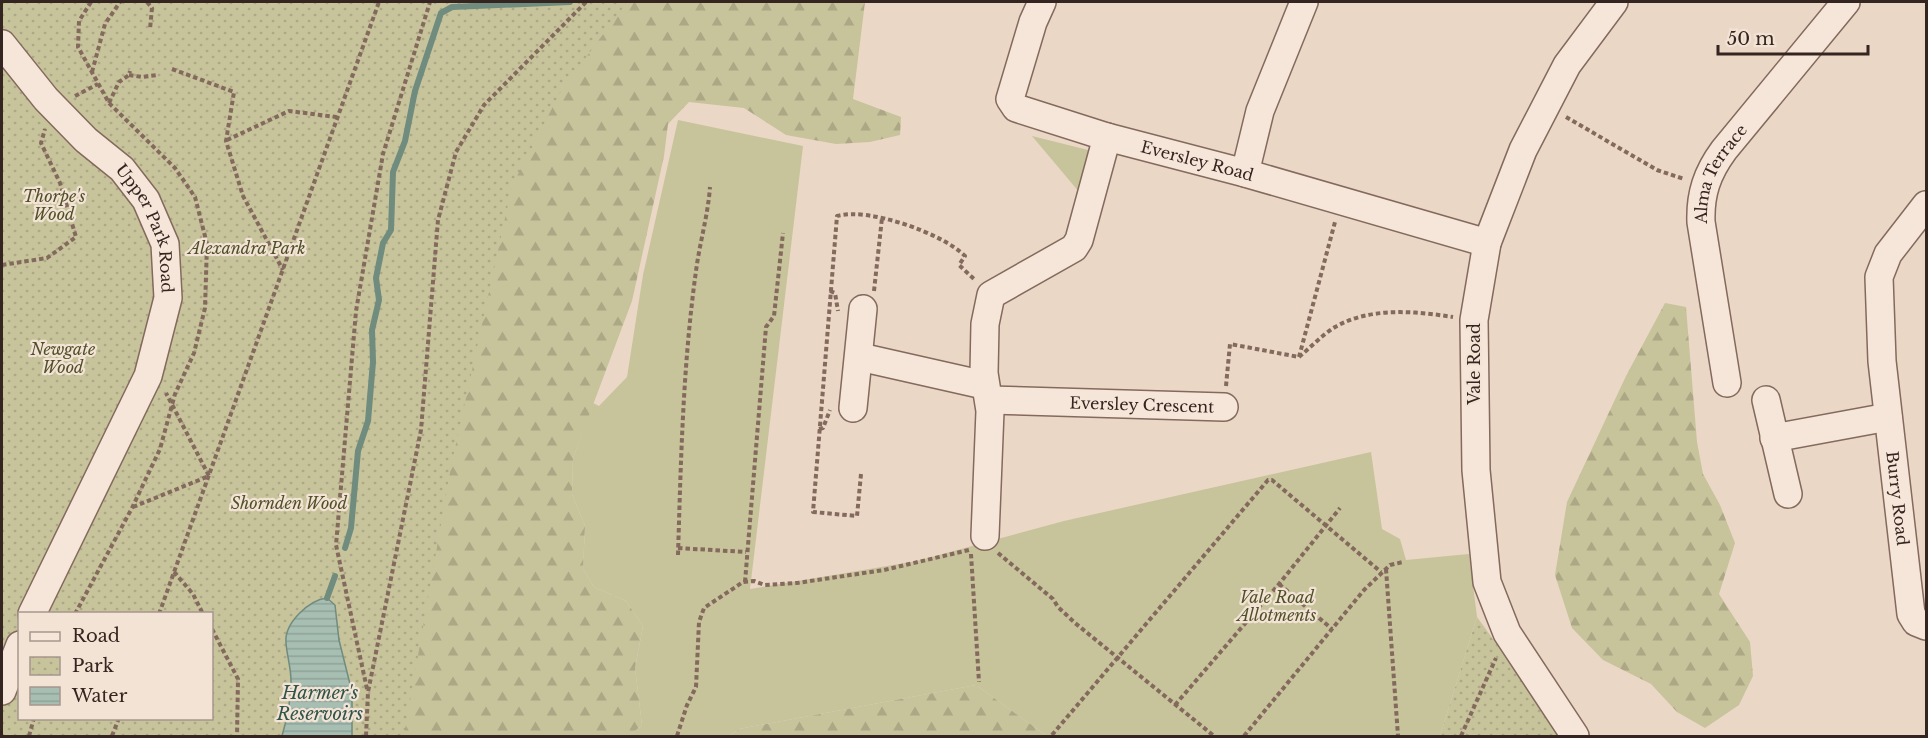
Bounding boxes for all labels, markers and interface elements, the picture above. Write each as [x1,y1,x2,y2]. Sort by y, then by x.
scale bar [1718,18,1868,56]
text: 50 m [1727,28,1775,50]
street label: Alma Terrace [1691,120,1751,225]
street label: Eversley Road [1139,136,1256,185]
street label: Upper Park Road [112,160,178,294]
park label: Thorpe's Wood [23,186,85,224]
park label: Alexandra Park [187,238,305,258]
street label: Vale Road [1464,323,1484,406]
park label: Newgate Wood [30,339,96,377]
street label: Eversley Crescent [1069,392,1215,417]
street label: Burry Road [1882,450,1913,547]
park label: Shornden Wood [231,493,348,513]
park label: Vale Road Allotments [1236,587,1316,625]
legend [18,612,213,720]
text: Road [72,625,120,647]
text: Park [72,655,114,677]
water label: Harmer's Reservoirs [276,682,363,725]
text: Water [71,685,128,707]

